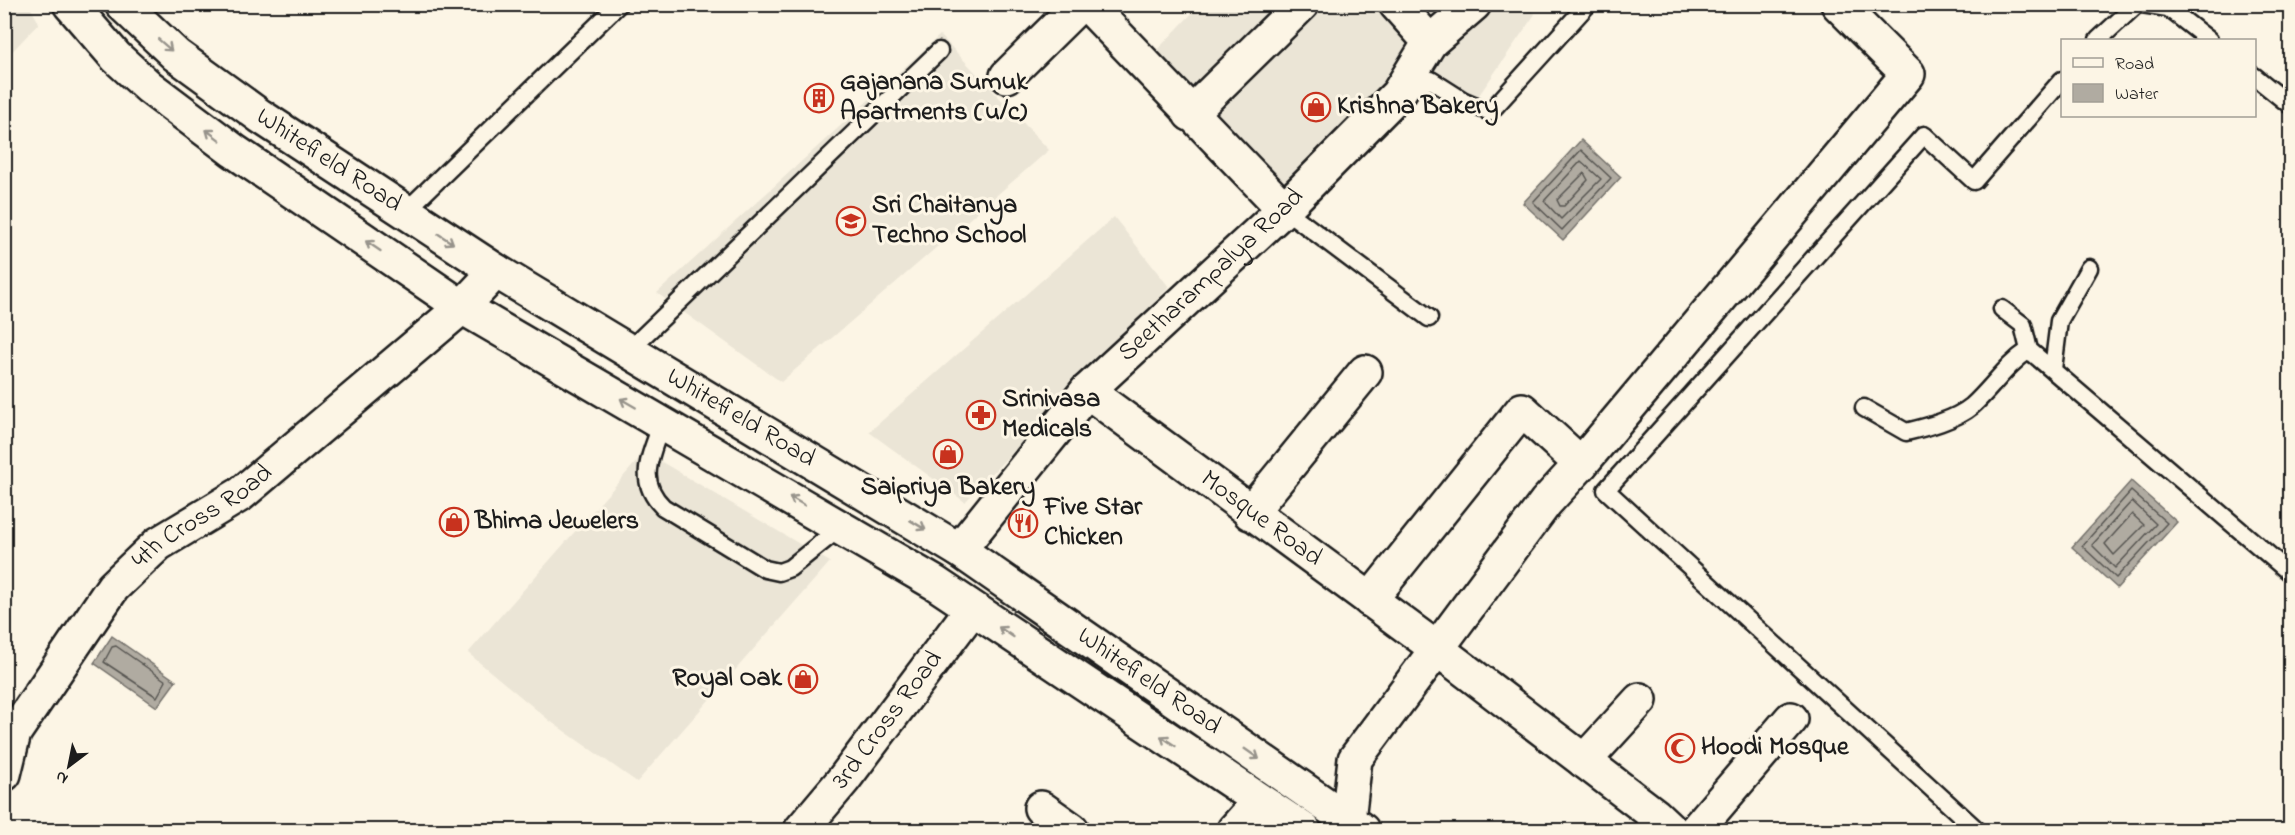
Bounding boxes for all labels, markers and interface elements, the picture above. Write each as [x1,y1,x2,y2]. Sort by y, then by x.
one-way arrow [157,38,172,52]
legend [2061,39,2256,117]
text: Road [2115,52,2154,78]
place label: Gajanana Sumuk Apartments (u/c) [840,64,1028,132]
building icon: Gajanana Sumuk Apartments (u/c) [803,82,835,114]
text: Water [2115,82,2159,108]
place label: Krishna Bakery [1337,88,1498,126]
shop icon: Krishna Bakery [1300,91,1332,123]
street label: Whitefield Road [248,99,409,223]
one-way arrow [205,129,221,141]
street label: Seetharampalya Road [1110,179,1314,372]
place label: Sri Chaitanya Techno School [872,187,1027,255]
school or university icon: Sri Chaitanya Techno School [835,205,867,237]
one-way arrow [437,233,454,245]
one-way arrow [365,240,382,252]
street label: Whitefield Road [659,359,823,478]
place label: Srinivasa Medicals [1002,381,1100,449]
one-way arrow [620,396,637,408]
pharmacy icon: Srinivasa Medicals [965,399,997,431]
shop icon: Saipriya Bakery [932,438,964,470]
street label: 4th Cross Road [123,455,282,578]
street label: Mosque Road [1192,461,1330,577]
place label: Saipriya Bakery [861,469,1035,507]
place label: Five Star Chicken [1042,489,1143,557]
one-way arrow [789,495,806,507]
place label: Bhima Jewelers [474,503,639,541]
shop icon: Bhima Jewelers [438,506,470,538]
restaurant icon: Five Star Chicken [1007,507,1039,539]
one-way arrow [909,519,926,531]
street label: Whitefield Road [1069,618,1229,746]
one-way arrow [998,625,1015,637]
street label: 3rd Cross Road [823,643,953,798]
place label: Royal Oak [672,660,783,698]
shop icon: Royal Oak [787,663,819,695]
place label: Hoodi Mosque [1701,729,1850,767]
mosque icon: Hoodi Mosque [1664,732,1696,764]
one-way arrow [1160,734,1177,746]
north arrow [39,736,99,796]
one-way arrow [1243,748,1260,760]
text: N [51,764,73,790]

